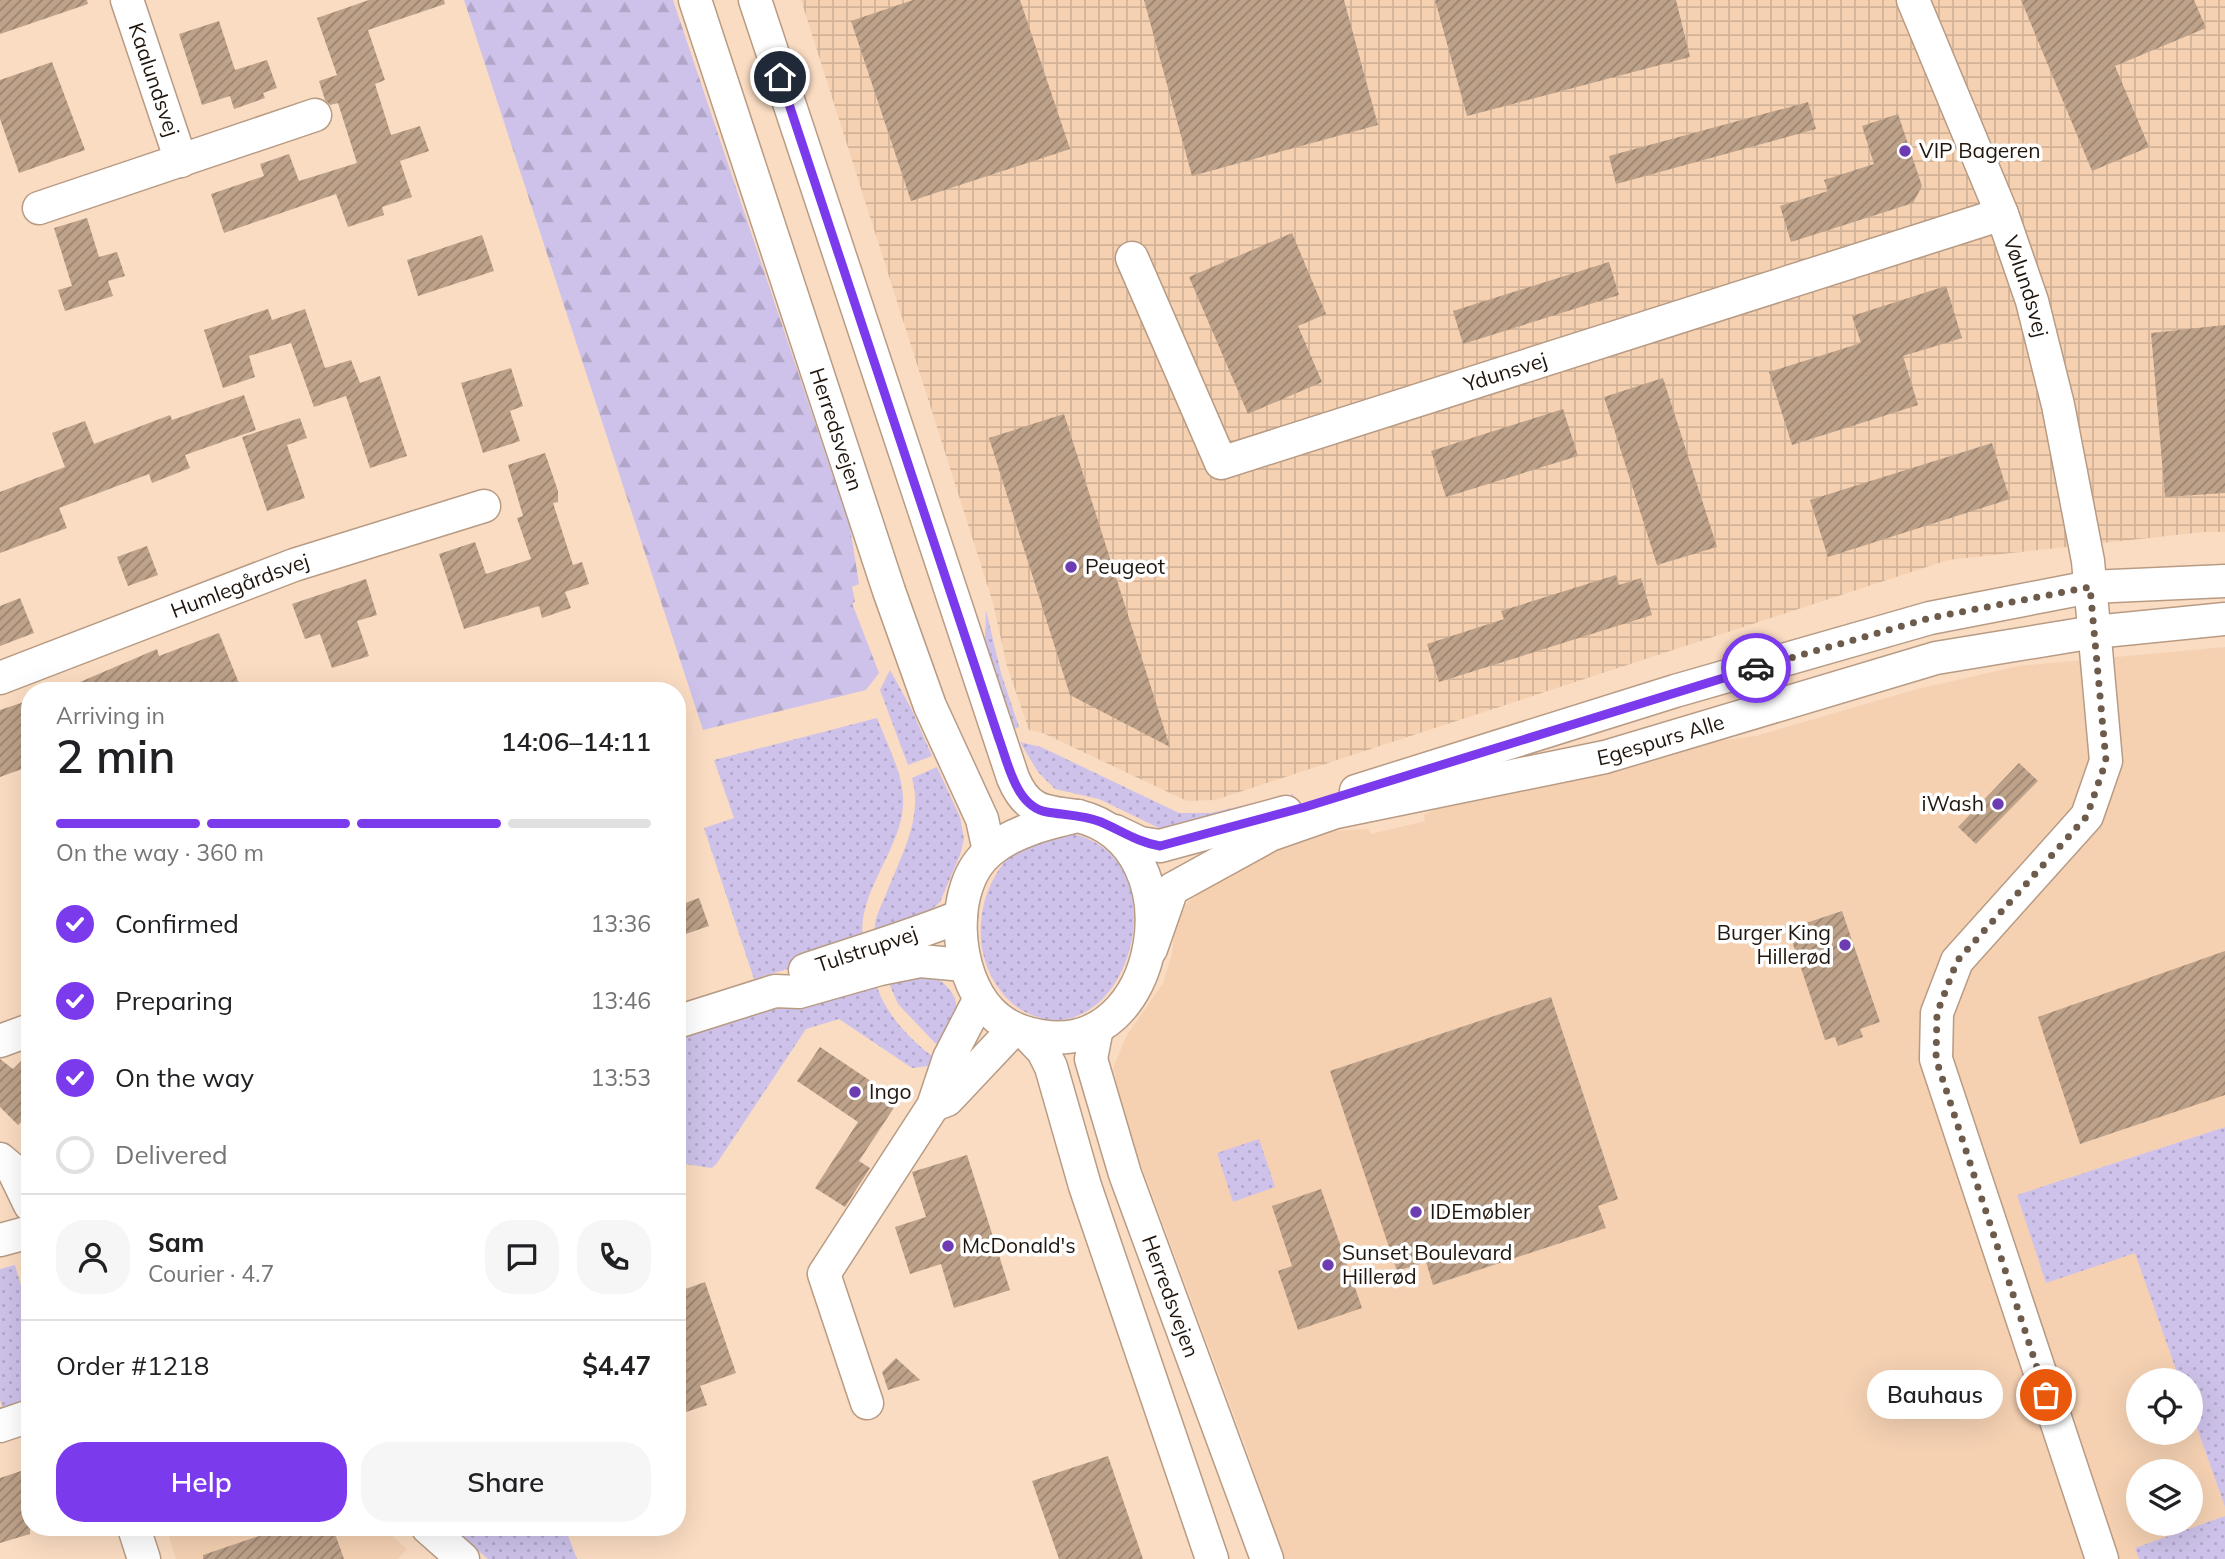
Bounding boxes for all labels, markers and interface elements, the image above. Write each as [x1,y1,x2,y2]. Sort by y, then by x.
street label: Kaalundsvej [124,19,186,140]
pin [750,47,810,107]
icon: home [761,58,799,96]
place label: VIP Bageren [1919,137,2040,163]
marker: VIP Bageren [1897,143,1913,159]
street label: Vølundsvej [1998,232,2055,340]
street label: Ydunsvej [1459,346,1550,397]
street label: Herredsvejen [805,364,869,494]
street label: Humlegårdsvej [167,547,312,623]
place label: Peugeot [1085,553,1165,579]
marker: Peugeot [1063,559,1079,575]
courier [1721,633,1791,703]
icon: car [1737,649,1775,687]
text: Arriving in [56,701,165,730]
street label: Egespurs Alle [1595,708,1727,770]
text: 14:06–14:11 [501,725,651,758]
text: 2 min [56,727,175,785]
place label: iWash [1922,790,1984,816]
marker: iWash [1990,796,2006,812]
text: On the way · 360 m [56,838,264,867]
icon: check [56,905,94,943]
text: Confirmed [115,907,239,940]
text: 13:36 [591,909,651,938]
place label: Burger King Hillerød [1717,919,1831,969]
street label: Tulstrupvej [812,920,921,977]
marker: Burger King Hillerød [1837,937,1853,953]
icon: check [56,982,94,1020]
text: Preparing [115,984,233,1017]
text: 13:46 [591,986,651,1015]
icon: check [56,1059,94,1097]
text: On the way [115,1061,254,1094]
text: 13:53 [591,1063,651,1092]
place label: Ingo [869,1078,911,1104]
marker: Ingo [847,1084,863,1100]
text: Delivered [115,1138,228,1171]
place label: IDEmøbler [1430,1198,1531,1224]
marker: IDEmøbler [1408,1204,1424,1220]
button: person [56,1220,130,1294]
button: chat [485,1220,559,1294]
button: phone [577,1220,651,1294]
text: Sam [148,1226,204,1259]
street label: Herredsvejen [1137,1231,1205,1361]
place label: McDonald's [962,1232,1076,1258]
marker: McDonald's [940,1238,956,1254]
place label: Sunset Boulevard Hillerød [1342,1239,1512,1289]
marker: Sunset Boulevard Hillerød [1320,1257,1336,1273]
text: Courier · 4.7 [148,1259,274,1288]
text: Order #1218 [56,1349,209,1382]
text: $4.47 [582,1349,651,1382]
pin [2016,1365,2076,1425]
map controls [2126,1368,2203,1536]
button: locate [2126,1368,2203,1445]
callout: Bauhaus [1868,1370,2004,1420]
icon: bag [2027,1376,2065,1414]
text: Bauhaus [1887,1380,1983,1409]
button: Help [56,1442,347,1522]
button: Share [361,1442,651,1522]
button: layers [2126,1459,2203,1536]

